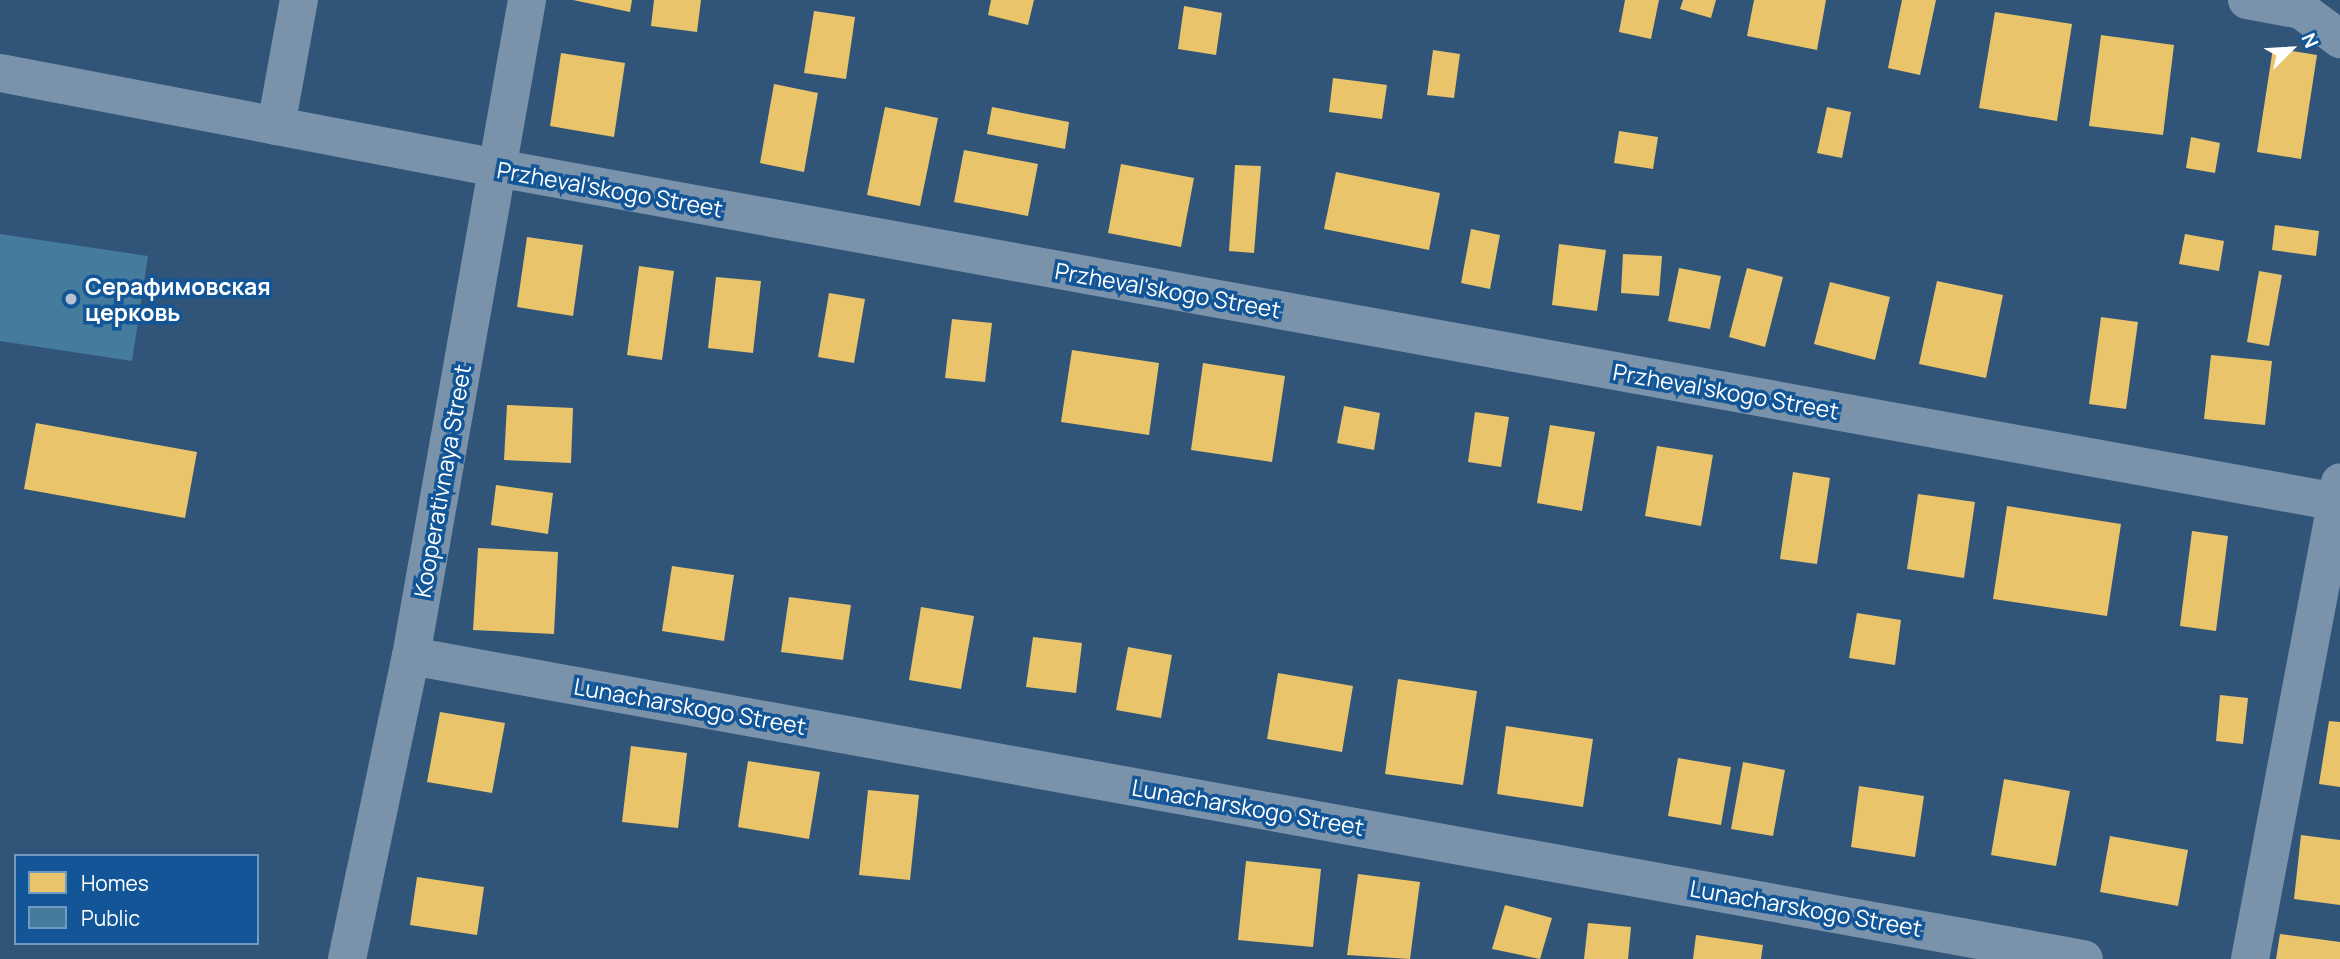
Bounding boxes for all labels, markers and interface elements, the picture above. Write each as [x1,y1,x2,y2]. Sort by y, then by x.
north arrow [2256,14,2326,84]
text: N [2296,29,2325,52]
street label: Przheval'skogo Street [495,156,725,222]
street label: Przheval'skogo Street [1053,257,1283,323]
place label: Серафимовская церковь [85,272,271,326]
marker: Серафимовская церковь [63,291,79,307]
street label: Przheval'skogo Street [1611,358,1841,424]
street label: Kooperativnaya Street [408,362,476,600]
street label: Lunacharskogo Street [572,672,808,740]
street label: Lunacharskogo Street [1130,773,1366,841]
legend [14,854,259,945]
text: Homes [81,869,149,897]
street label: Lunacharskogo Street [1688,874,1924,942]
text: Public [81,904,140,932]

